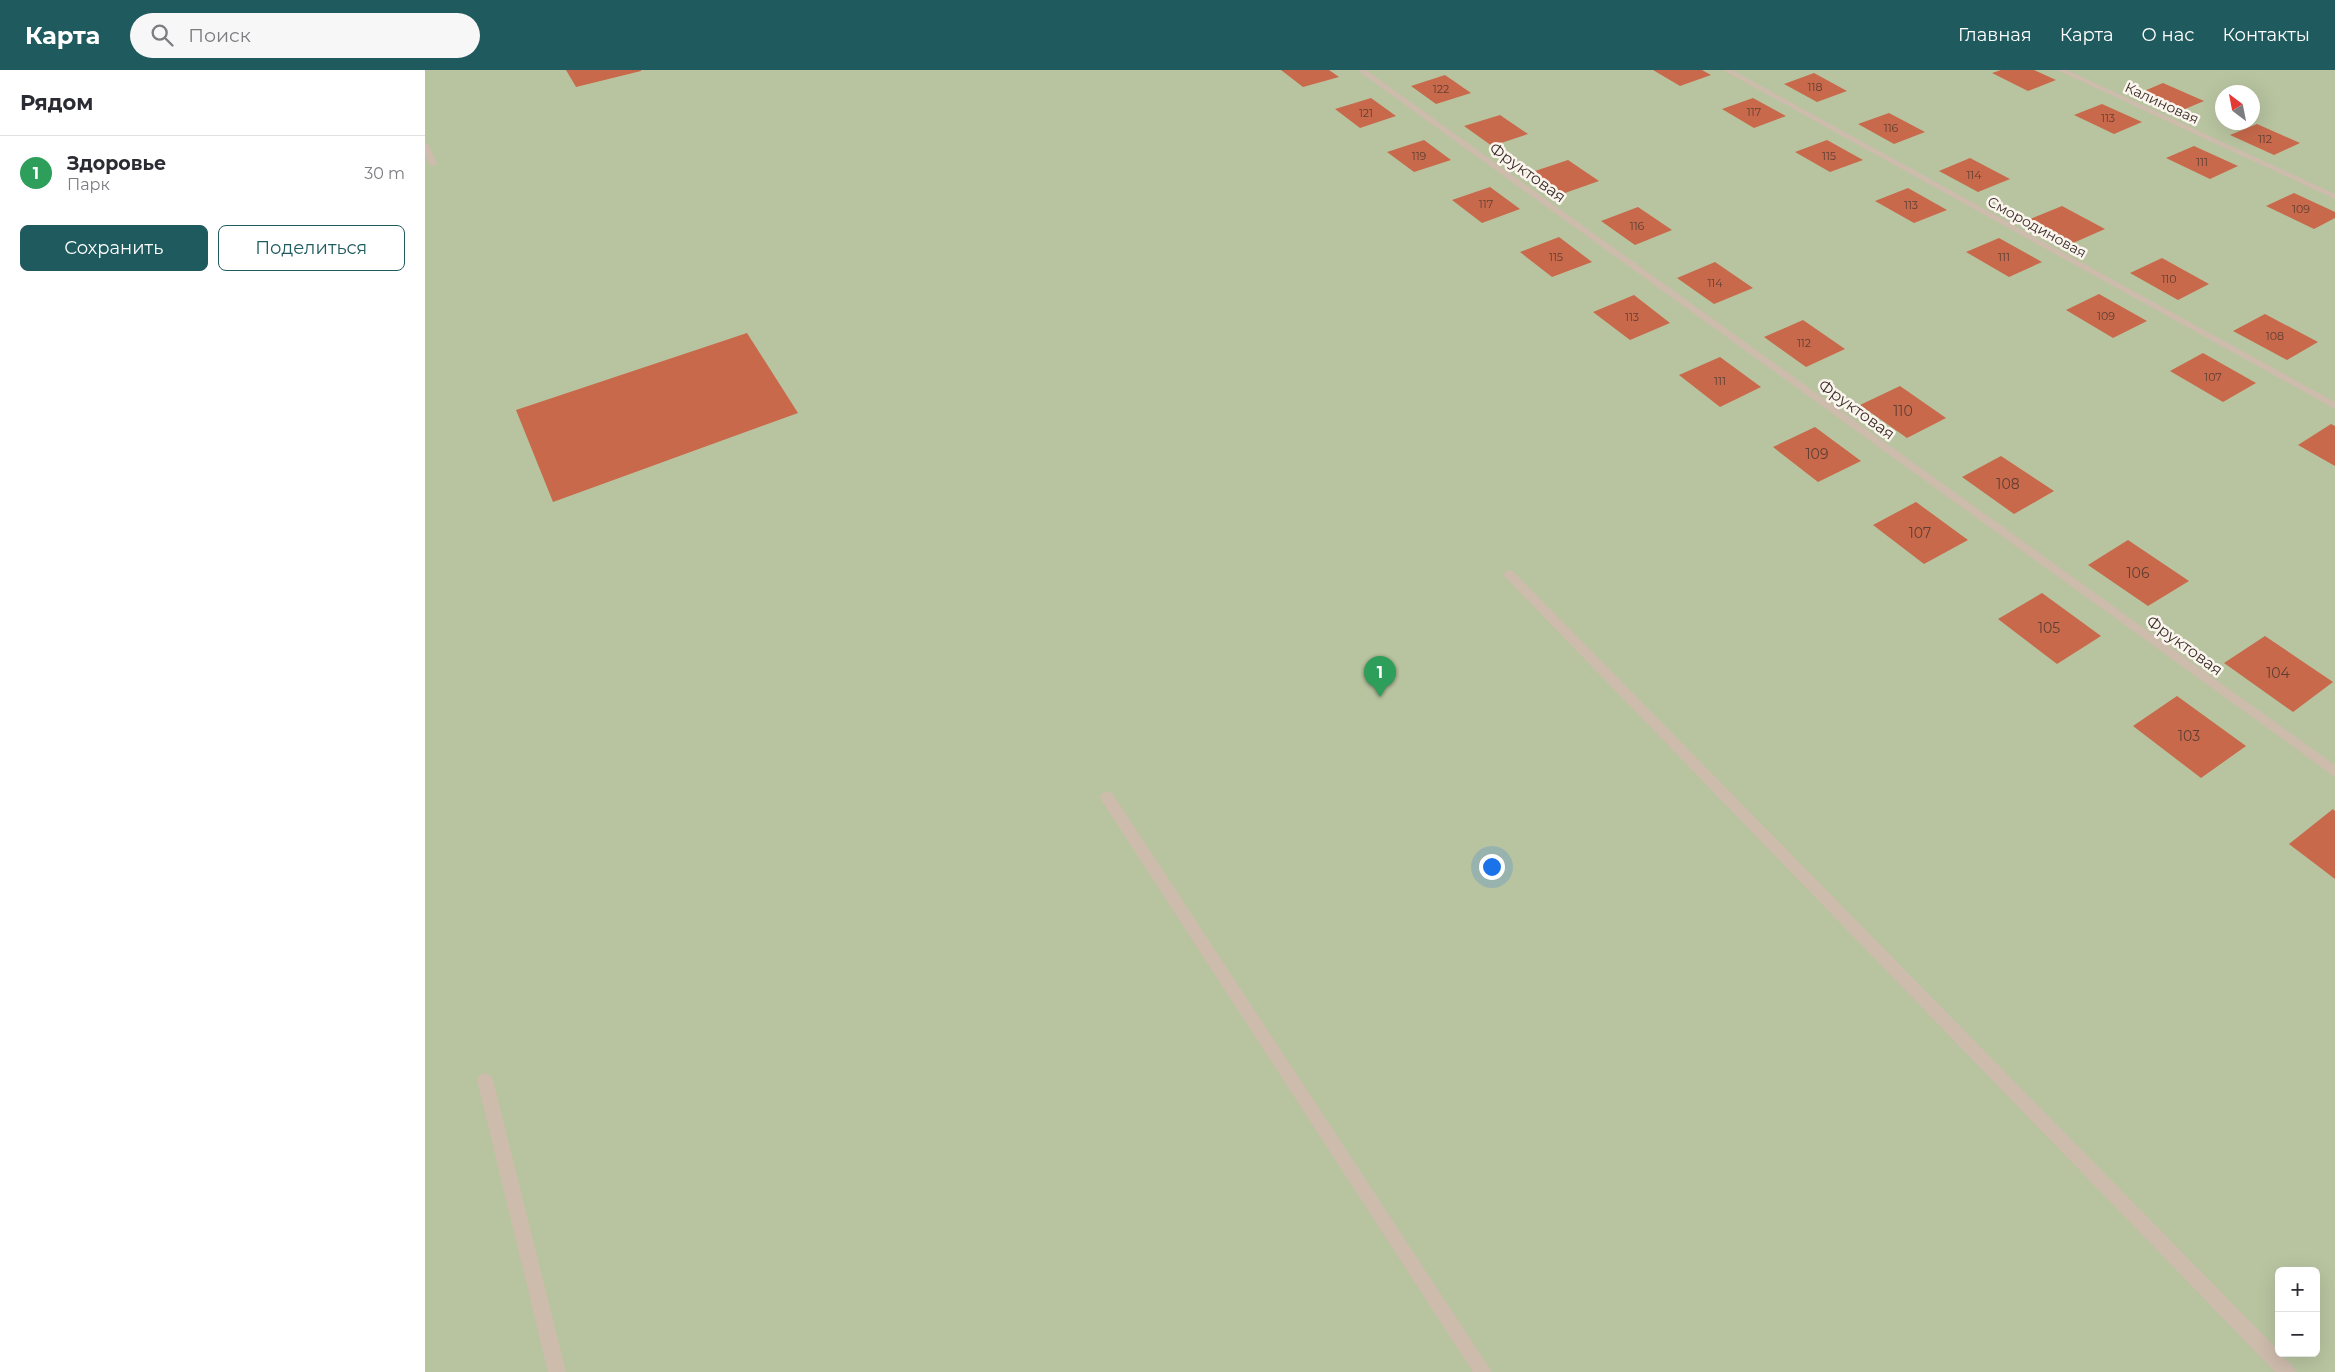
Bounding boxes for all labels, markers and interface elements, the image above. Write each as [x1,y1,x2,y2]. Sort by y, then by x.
search box [130,13,480,58]
text: Карта [25,21,100,50]
icon: search [148,21,176,49]
text: Поиск [188,24,251,47]
text: Главная [1958,24,2032,46]
text: Карта [2060,24,2114,46]
text: О нас [2142,24,2194,46]
text: Контакты [2222,24,2310,46]
street label: Калиновая [2122,78,2202,128]
house number: 118 [1808,80,1822,94]
house number: 122 [1433,82,1449,96]
north arrow [2215,85,2260,130]
text: Рядом [20,90,93,115]
house number: 117 [1747,105,1761,119]
house number: 121 [1359,106,1373,120]
house number: 113 [2101,111,2115,125]
house number: 116 [1884,121,1899,135]
house number: 112 [2258,132,2272,146]
street label: Фруктовая [1486,138,1570,206]
house number: 119 [1412,149,1427,163]
house number: 115 [1822,149,1836,163]
text: Здоровье [67,152,166,175]
house number: 111 [2196,155,2208,169]
text: 1 [33,164,39,183]
text: 30 m [364,164,405,183]
house number: 114 [1966,168,1982,182]
text: Парк [67,175,110,194]
street label: Смородиновая [1984,192,2090,262]
house number: 117 [1479,197,1493,211]
house number: 113 [1904,198,1918,212]
house number: 109 [2292,202,2310,216]
house number: 116 [1630,219,1645,233]
button: Сохранить [20,225,208,271]
button: Поделиться [218,225,405,271]
house number: 115 [1549,250,1563,264]
house number: 111 [1998,250,2010,264]
house number: 110 [2161,272,2177,286]
house number: 114 [1707,276,1723,290]
house number: 109 [2097,309,2115,323]
house number: 113 [1625,310,1639,324]
house number: 108 [2266,329,2284,343]
house number: 112 [1797,336,1811,350]
house number: 107 [2204,370,2222,384]
house number: 111 [1714,374,1726,388]
street label: Фруктовая [1815,375,1899,443]
house number: 110 [1893,402,1913,420]
house number: 109 [1806,445,1828,463]
house number: 108 [1996,475,2020,493]
house number: 107 [1909,524,1931,542]
house number: 106 [2127,564,2150,582]
street label: Фруктовая [2143,611,2227,679]
house number: 105 [2038,619,2060,637]
pin: 1 [1364,656,1396,697]
house number: 104 [2266,664,2291,682]
house number: 103 [2178,727,2200,745]
your location [1479,854,1505,880]
map controls [2275,1267,2320,1357]
button: + [2275,1267,2320,1312]
button: − [2275,1312,2320,1357]

